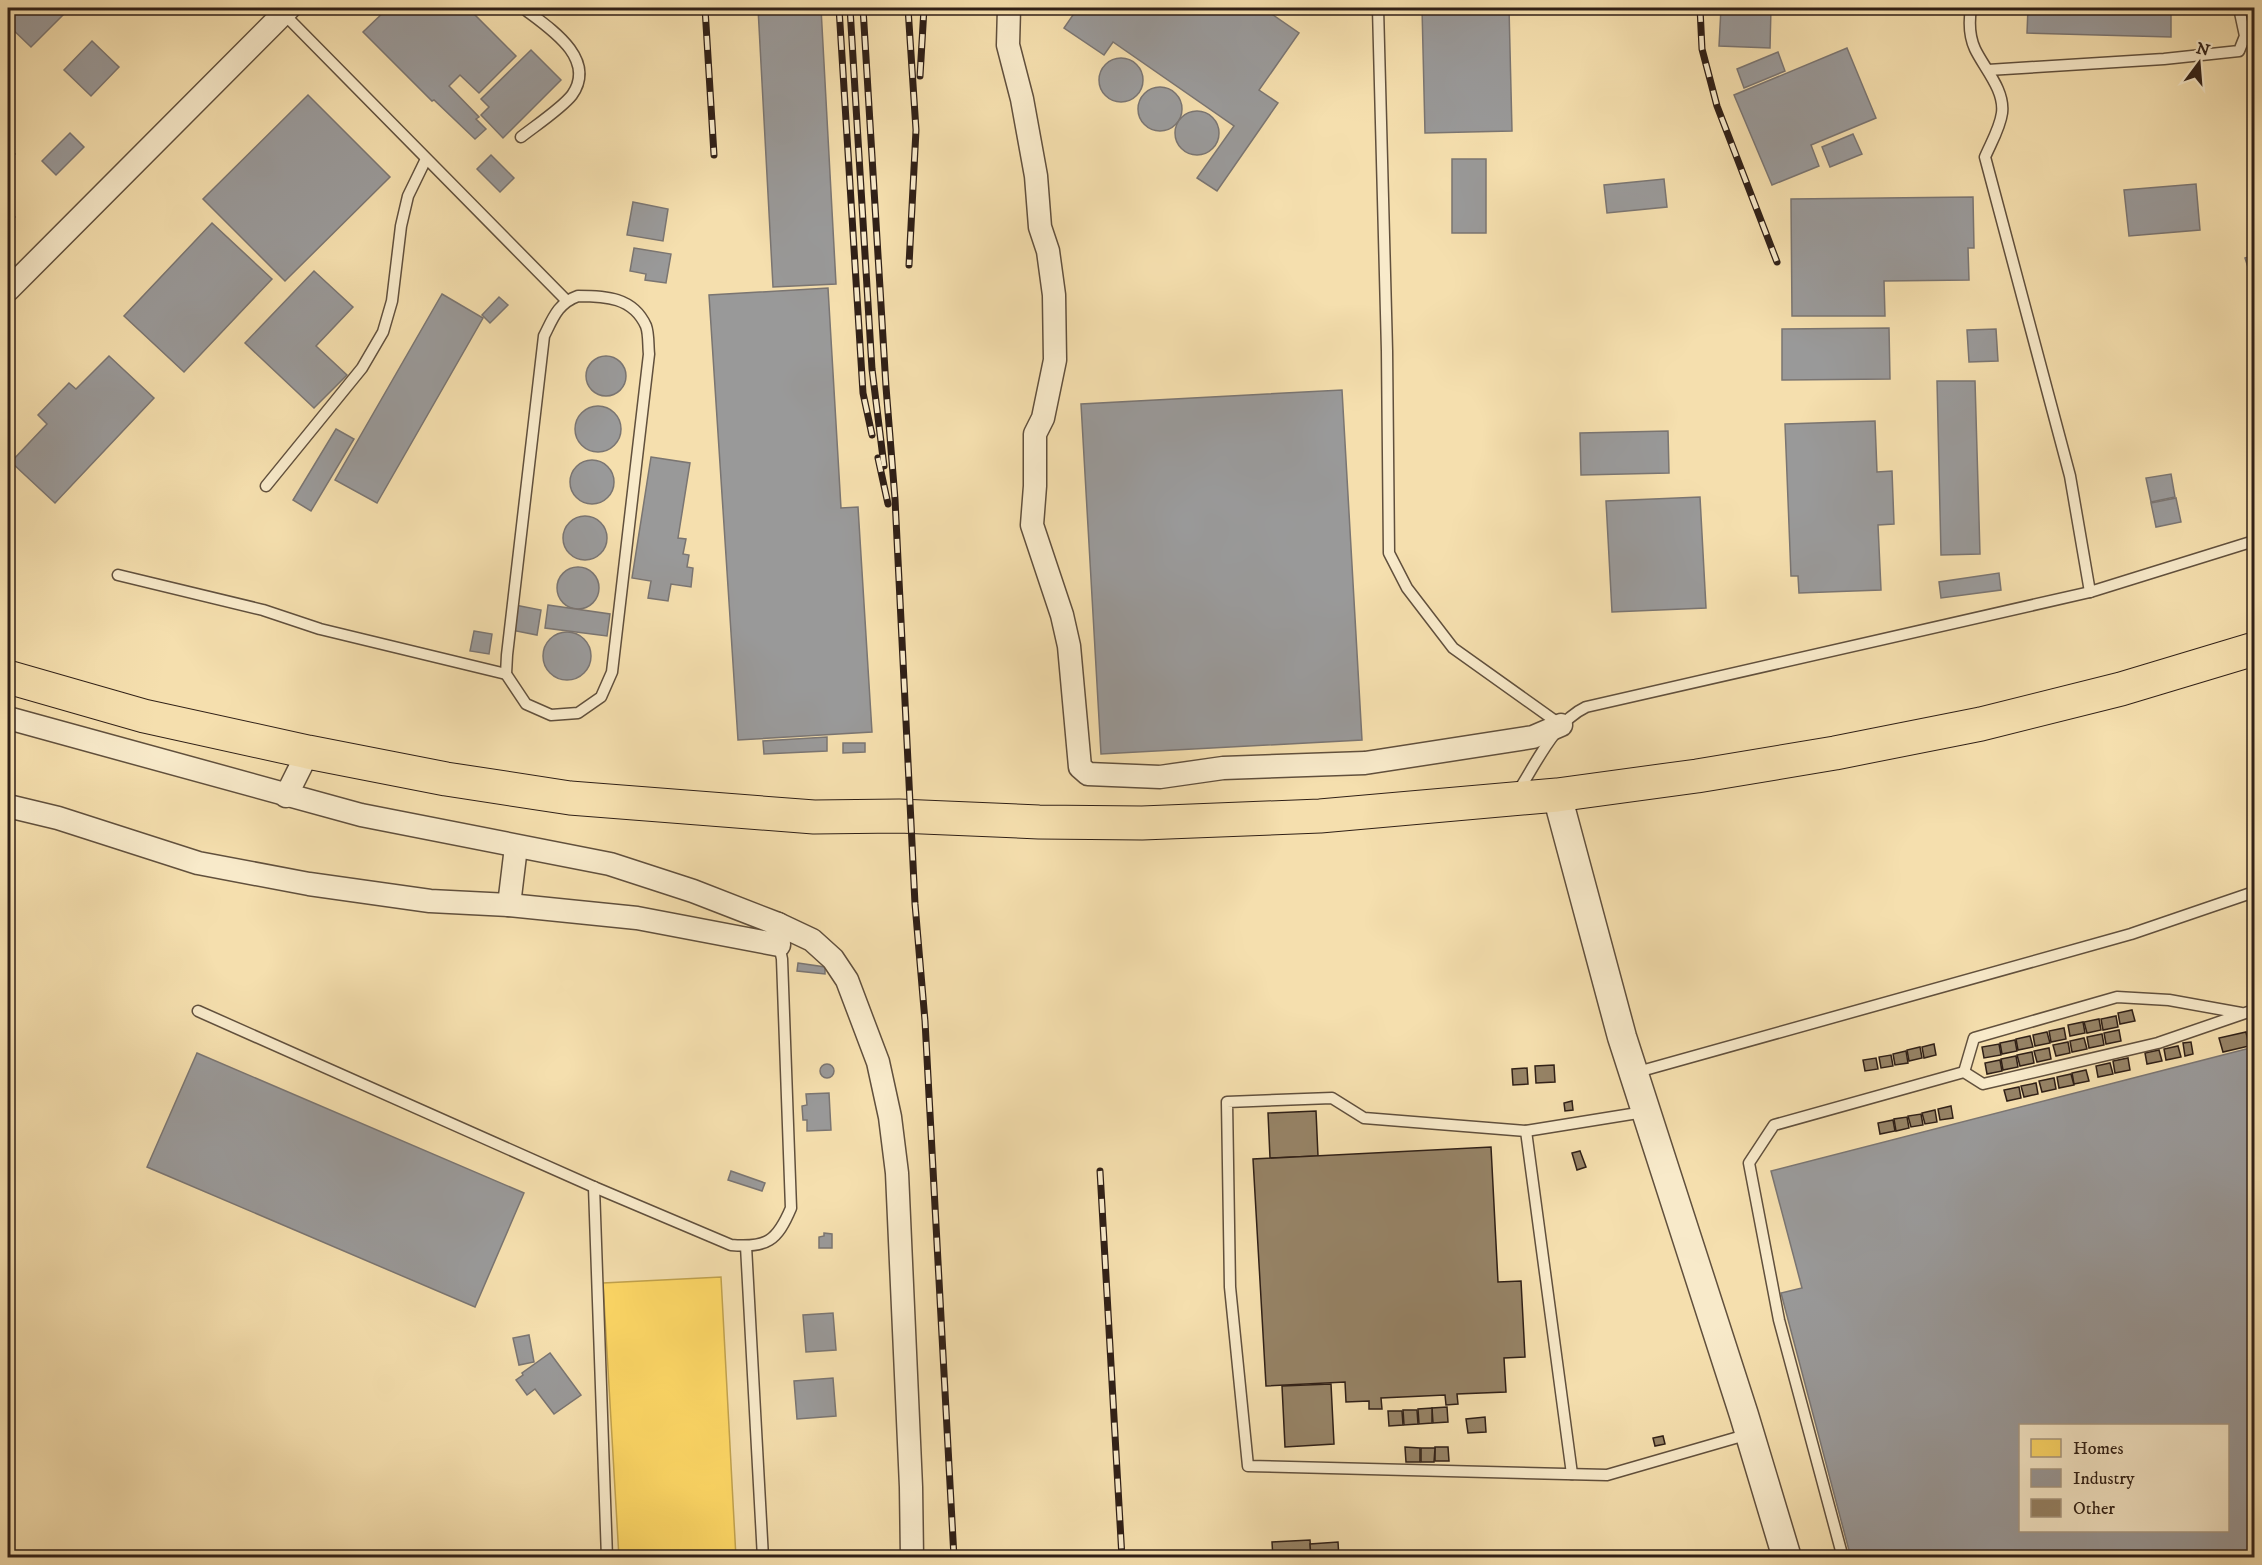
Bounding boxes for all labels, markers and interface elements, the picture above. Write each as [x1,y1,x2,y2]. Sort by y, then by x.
north arrow [2169,33,2229,93]
text: N [2194,38,2212,61]
legend [2019,1424,2229,1532]
text: Homes [2073,1438,2124,1460]
text: Industry [2073,1468,2135,1490]
text: Other [2073,1498,2115,1520]

